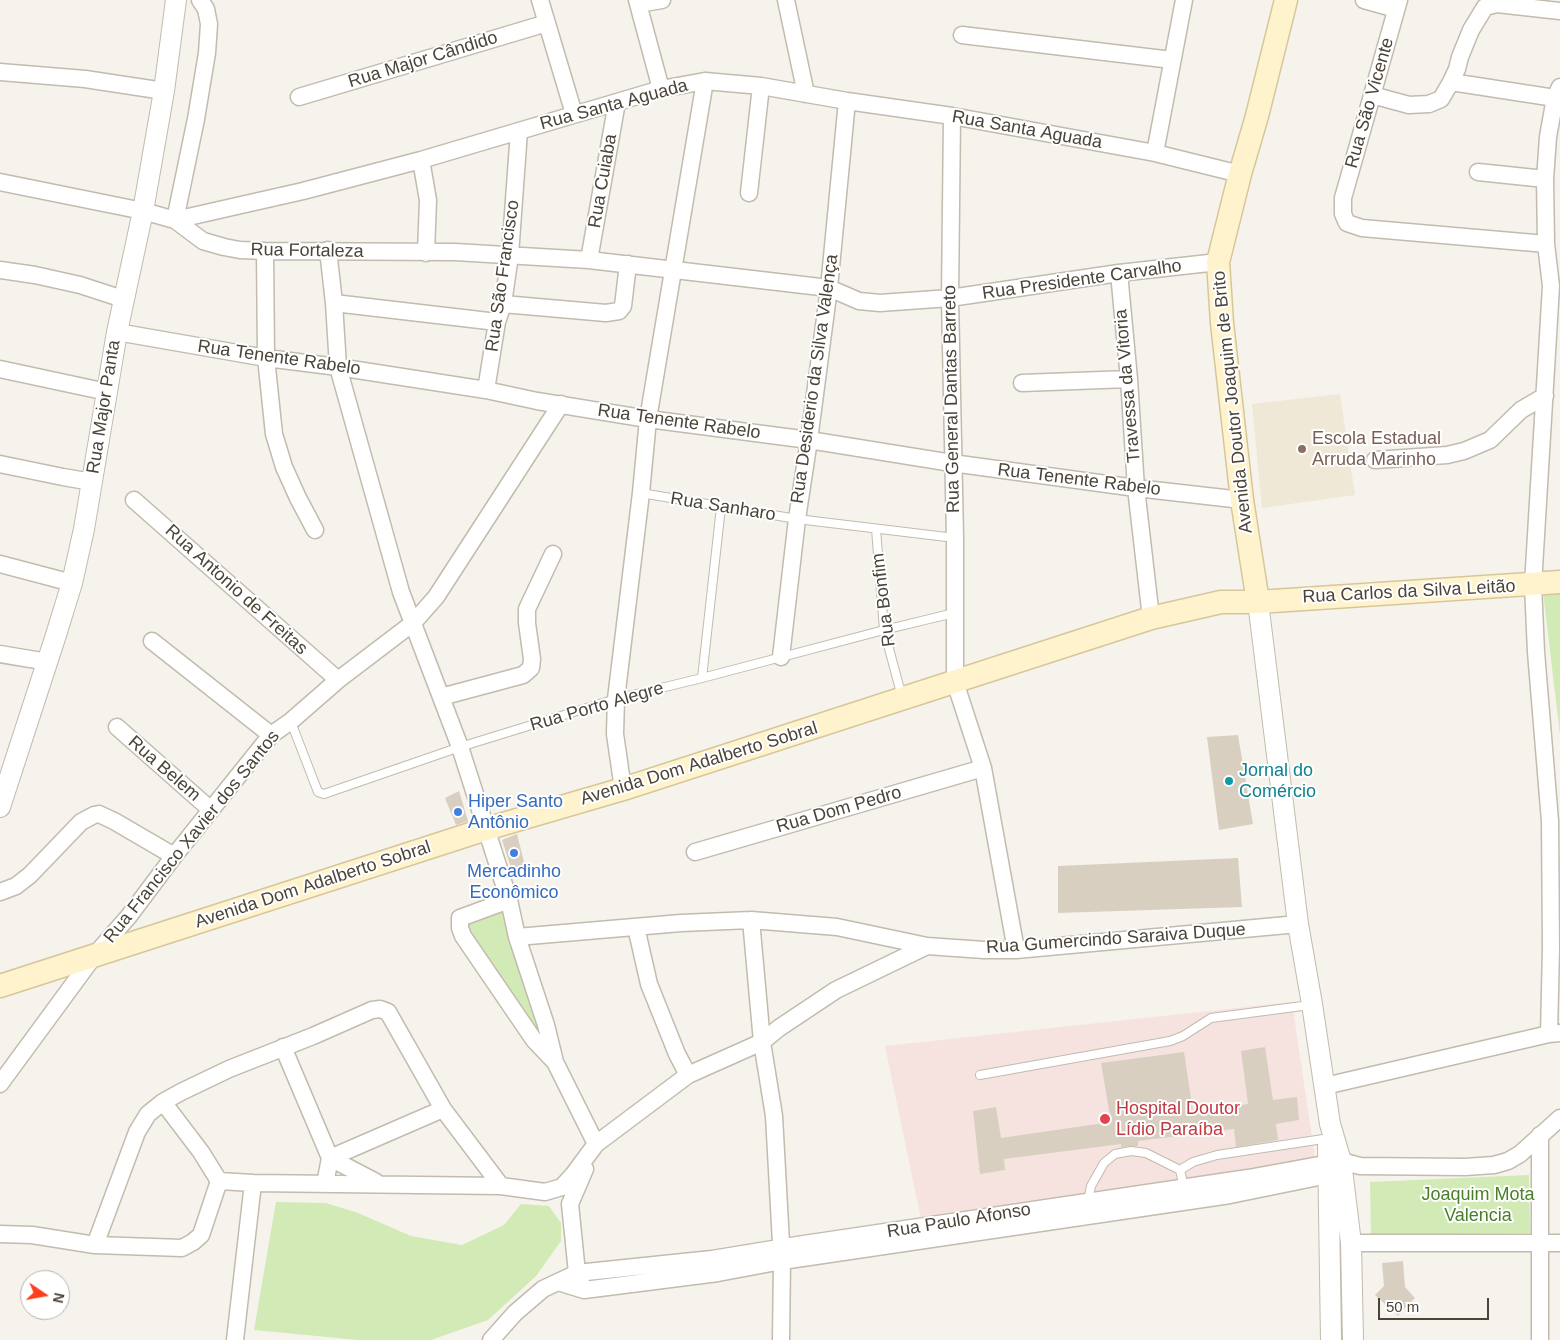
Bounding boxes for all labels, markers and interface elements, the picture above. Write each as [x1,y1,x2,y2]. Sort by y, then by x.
street label: Rua Major Cândido [346,27,500,93]
street label: Rua São Vicente [1341,35,1399,171]
street label: Rua Santa Aguada [538,75,690,135]
street label: Rua Santa Aguada [950,106,1104,154]
street label: Rua Cuiaba [584,132,622,230]
street label: Rua São Francisco [482,199,524,353]
street label: Rua Fortaleza [250,239,364,263]
street label: Rua Desiderio da Silva Valença [787,253,843,505]
street label: Rua Presidente Carvalho [981,255,1183,305]
street label: Avenida Doutor Joaquim de Brito [1208,270,1258,534]
street label: Rua General Dantas Barreto [939,285,965,513]
street label: Travessa da Vitoria [1111,308,1145,464]
street label: Rua Tenente Rabelo [196,336,362,380]
street label: Rua Major Panta [83,339,125,475]
street label: Rua Tenente Rabelo [596,400,762,444]
place label: Escola Estadual Arruda Marinho [1312,428,1441,470]
marker: Escola Estadual Arruda Marinho [1296,443,1308,455]
street label: Rua Tenente Rabelo [996,459,1162,501]
street label: Rua Sanharo [669,488,777,526]
street label: Rua Antonio de Freitas [160,520,312,660]
street label: Rua Bonfim [868,552,900,648]
street label: Rua Carlos da Silva Leitão [1302,576,1516,608]
street label: Rua Porto Alegre [528,678,666,736]
street label: Avenida Dom Adalberto Sobral [578,718,820,810]
street label: Rua Francisco Xavier dos Santos [100,726,284,948]
street label: Rua Belem [123,732,205,806]
place label: Jornal do Comércio [1239,760,1316,802]
marker: Jornal do Comércio [1223,775,1235,787]
street label: Rua Dom Pedro [774,782,904,838]
place label: Hiper Santo Antônio [468,791,563,834]
marker: Hiper Santo Antônio [452,806,464,818]
street label: Avenida Dom Adalberto Sobral [192,837,434,933]
marker: Mercadinho Econômico [508,847,520,859]
place label: Mercadinho Econômico [467,861,561,904]
street label: Rua Gumercindo Saraiva Duque [985,919,1247,959]
place label: Hospital Doutor Lídio Paraíba [1116,1098,1240,1140]
marker: Hospital Doutor Lídio Paraíba [1098,1112,1112,1126]
park label: Joaquim Mota Valencia [1421,1184,1535,1226]
street label: Rua Paulo Afonso [886,1199,1032,1243]
north arrow [20,1270,70,1320]
scale bar [1380,1288,1491,1320]
text: N [50,1291,68,1305]
text: 50 m [1386,1298,1419,1315]

